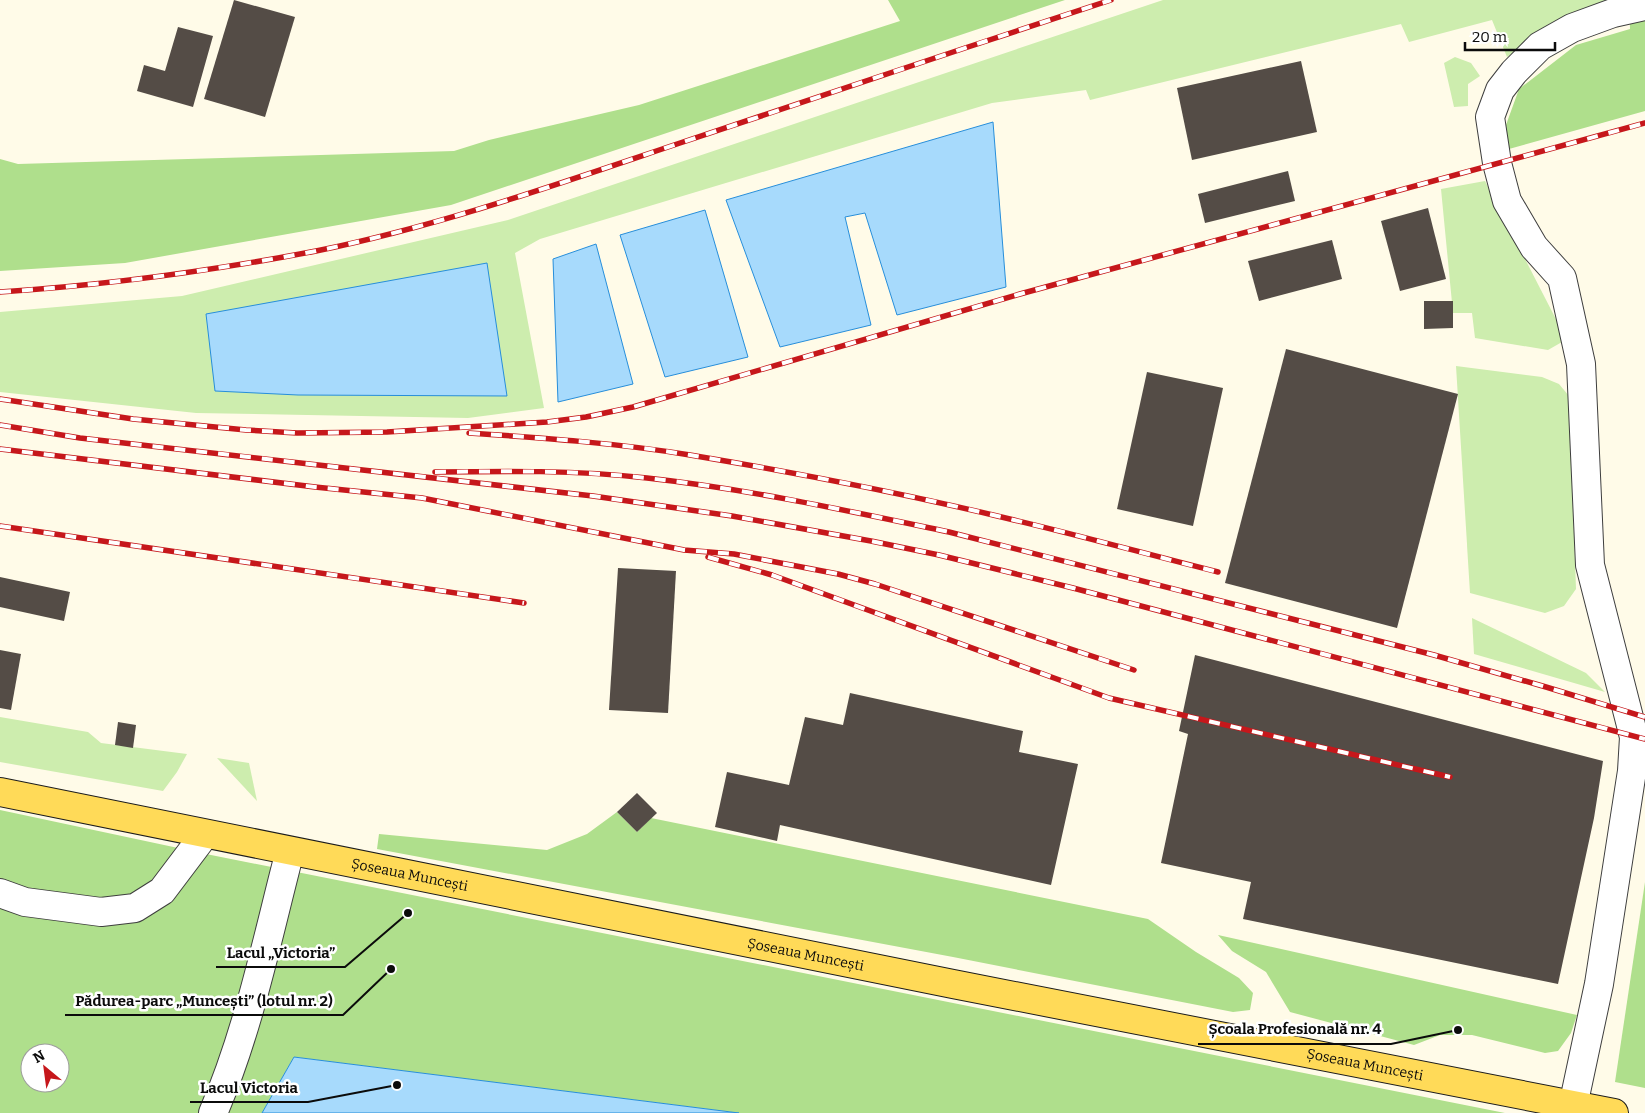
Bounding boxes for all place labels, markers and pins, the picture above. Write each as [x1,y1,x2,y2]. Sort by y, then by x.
callout: Lacul „Victoria” [216,937,345,967]
callout: Pădurea-parc „Muncești” (lotul nr. 2) [65,985,343,1015]
callout: Școala Profesională nr. 4 [1198,1014,1391,1044]
callout: Lacul Victoria [190,1072,308,1102]

